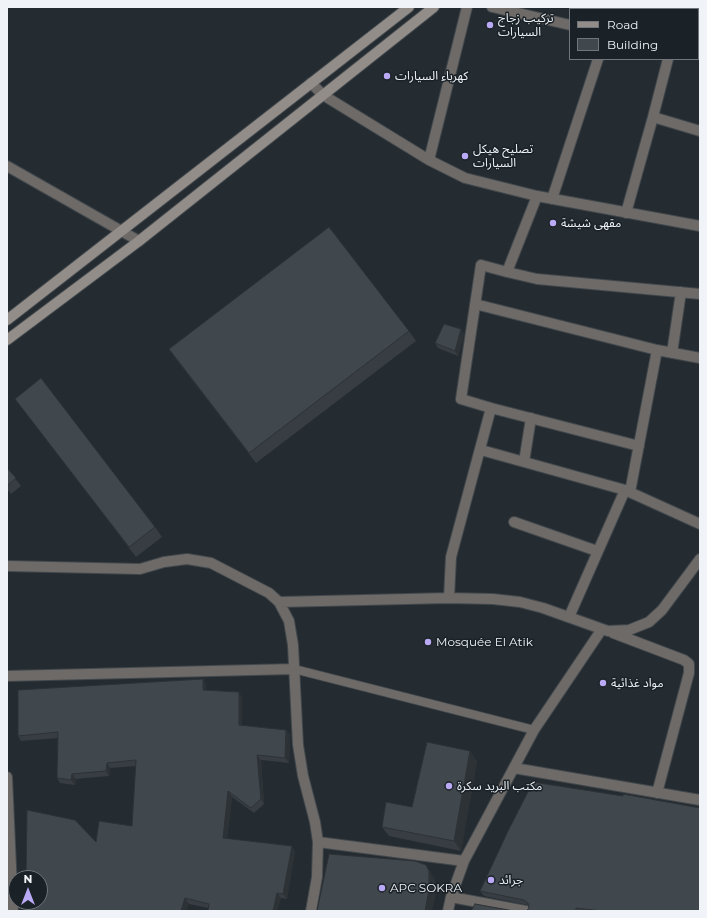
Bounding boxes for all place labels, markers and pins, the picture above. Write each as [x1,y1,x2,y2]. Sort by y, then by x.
place label: تركيب زجاج السيارات [498,11,554,39]
marker: تركيب زجاج السيارات [485,20,495,30]
place label: كهرباء السيارات [395,69,468,83]
marker: كهرباء السيارات [382,71,392,81]
place label: تصليح هيكل السيارات [473,142,533,170]
marker: تصليح هيكل السيارات [460,151,470,161]
place label: مقهى شيشة [561,216,621,230]
marker: مقهى شيشة [548,218,558,228]
place label: Mosquée El Atik [436,635,533,649]
marker: Mosquée El Atik [423,637,433,647]
place label: مواد غذائية [611,676,663,690]
marker: مواد غذائية [598,678,608,688]
place label: مكتب البريد سكرة [457,779,542,793]
marker: مكتب البريد سكرة [444,781,454,791]
place label: جرائد [499,873,523,887]
marker: جرائد [486,875,496,885]
place label: APC SOKRA [390,881,462,895]
marker: APC SOKRA [377,883,387,893]

